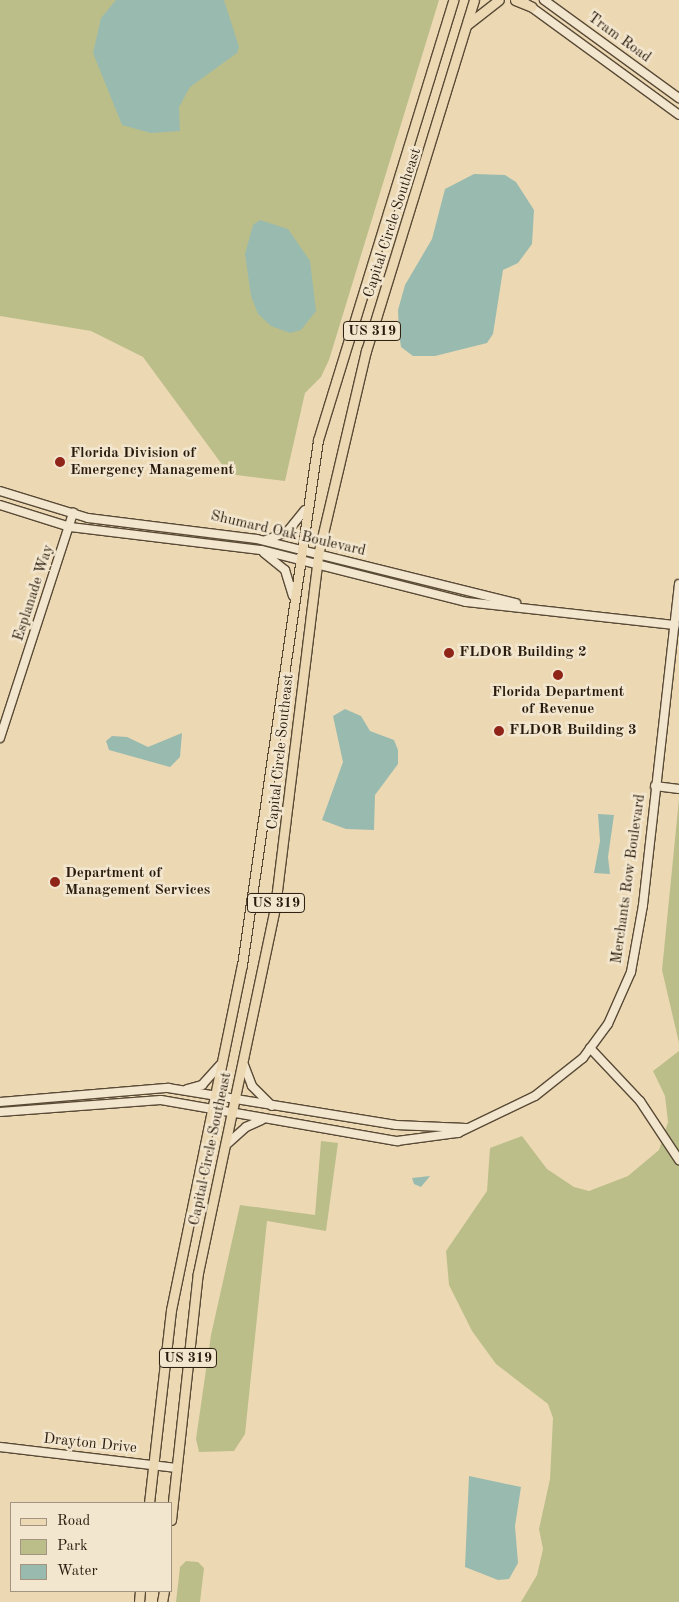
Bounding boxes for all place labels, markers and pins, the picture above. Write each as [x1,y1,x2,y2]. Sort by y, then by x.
place label: Florida Division of Emergency Management [70,444,234,479]
marker: Florida Division of Emergency Management [54,456,66,468]
place label: FLDOR Building 2 [459,644,587,662]
marker: FLDOR Building 2 [443,647,455,659]
marker: Florida Department of Revenue [552,669,564,681]
place label: Florida Department of Revenue [492,683,624,718]
place label: FLDOR Building 3 [509,722,637,740]
marker: FLDOR Building 3 [493,725,505,737]
place label: Department of Management Services [65,864,210,899]
marker: Department of Management Services [49,876,61,888]

